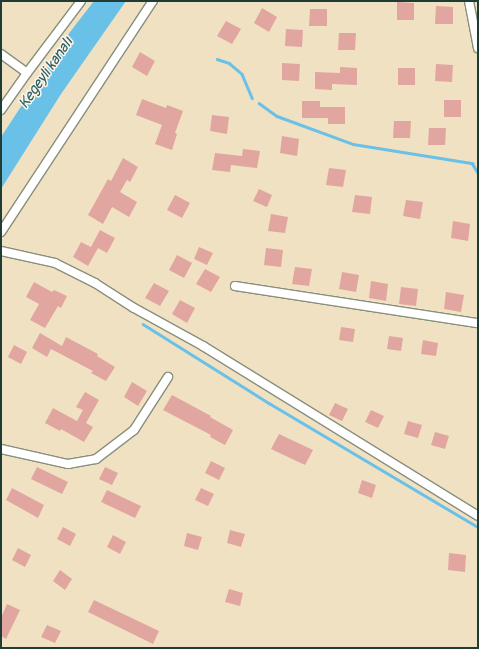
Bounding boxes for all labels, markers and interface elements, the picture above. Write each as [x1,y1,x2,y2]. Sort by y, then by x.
water label: Kegeyli kanalı [15,34,77,112]

